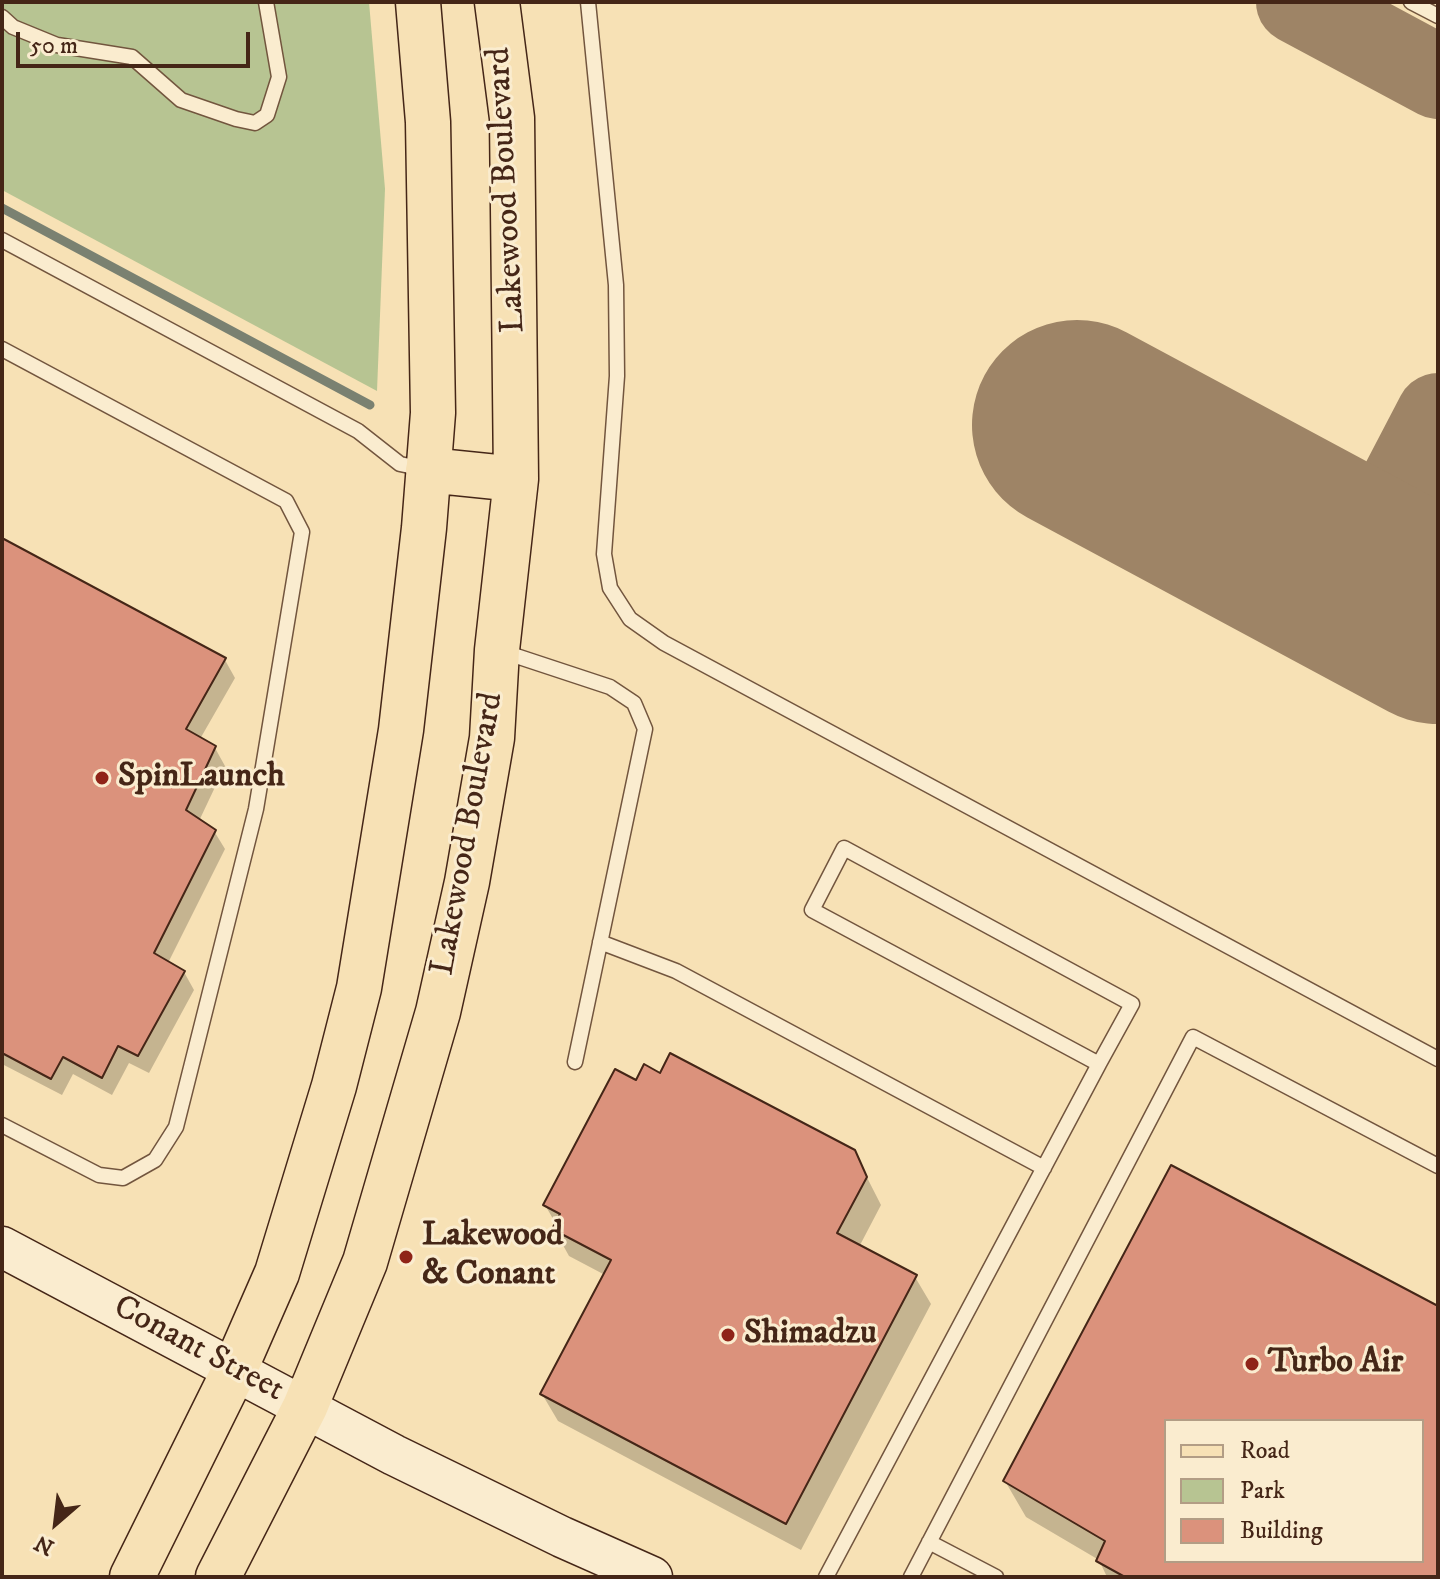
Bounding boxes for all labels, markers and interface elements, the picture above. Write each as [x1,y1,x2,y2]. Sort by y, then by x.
scale bar [20,16,254,66]
text: 50 m [30,31,78,61]
street label: Lakewood Boulevard [480,46,536,334]
street label: Lakewood Boulevard [424,690,514,978]
place label: SpinLaunch [118,758,285,798]
marker: SpinLaunch [93,769,111,787]
place label: Lakewood & Conant [422,1217,563,1296]
marker: Lakewood & Conant [397,1248,415,1266]
street label: Conant Street [106,1288,290,1412]
place label: Shimadzu [744,1315,877,1355]
marker: Shimadzu [719,1326,737,1344]
place label: Turbo Air [1268,1344,1403,1384]
marker: Turbo Air [1243,1355,1261,1373]
legend [1164,1419,1424,1563]
text: Road [1240,1436,1290,1466]
text: Park [1240,1476,1285,1506]
north arrow [16,1483,96,1563]
text: Building [1240,1516,1323,1546]
text: N [30,1528,59,1561]

